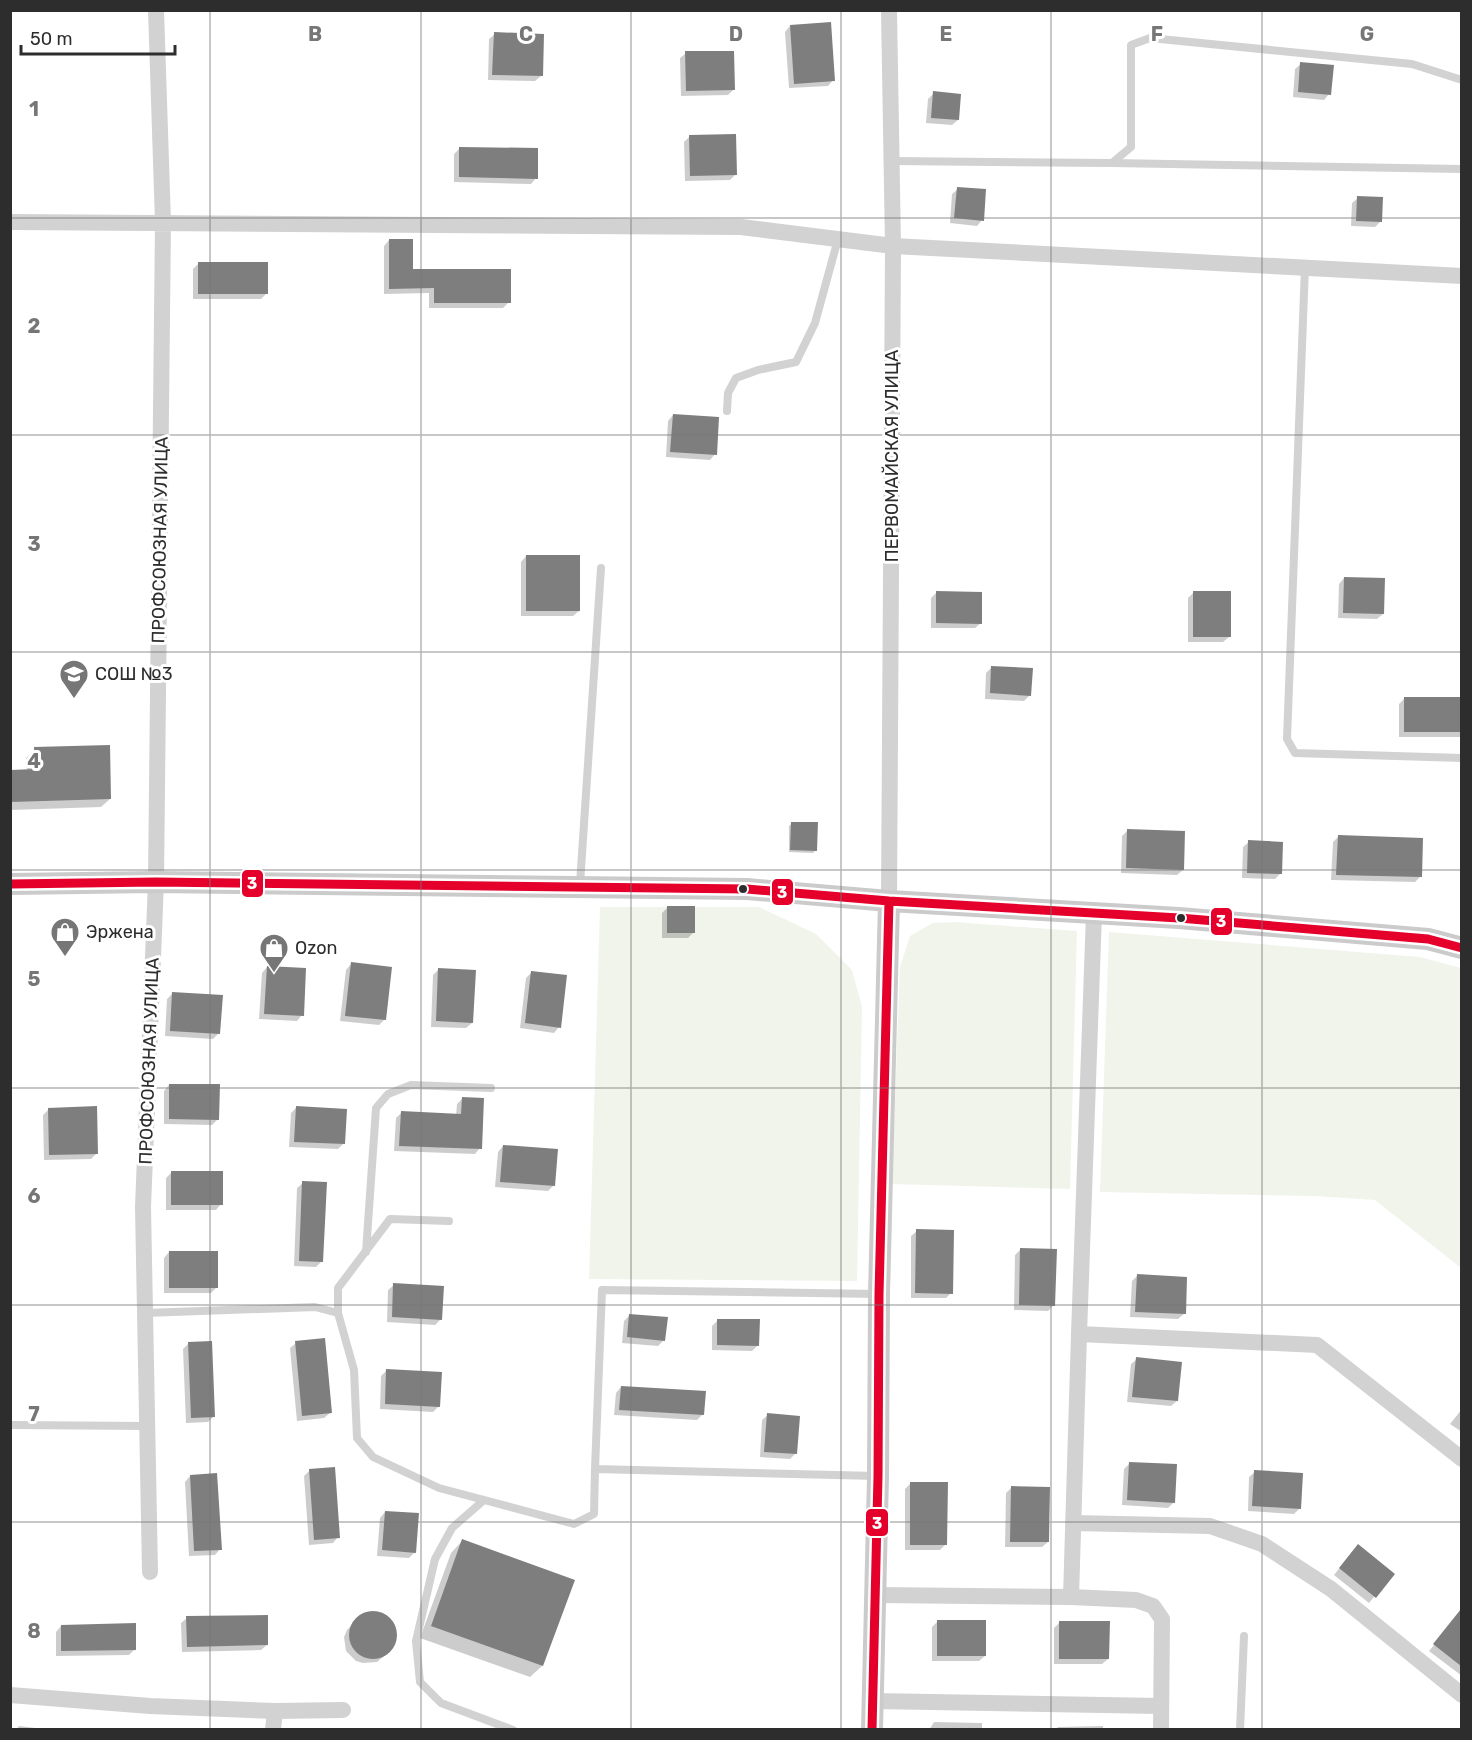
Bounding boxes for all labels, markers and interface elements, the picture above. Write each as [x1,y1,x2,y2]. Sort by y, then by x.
scale bar [21,18,176,56]
text: B [308,22,322,46]
text: C [519,22,533,46]
text: D [729,22,743,46]
text: E [940,22,952,46]
text: F [1151,22,1163,46]
text: G [1360,22,1374,46]
text: 50 m [30,28,73,50]
text: 1 [29,97,39,121]
text: 2 [28,314,41,338]
street label: ПЕРВОМАЙСКАЯ УЛИЦА [881,350,903,562]
street label: ПРОФСОЮЗНАЯ УЛИЦА [147,436,173,644]
text: 3 [27,532,41,556]
school or university icon: СОШ №3 [58,658,90,700]
place label: СОШ №3 [95,663,172,685]
text: 4 [27,749,41,773]
line badge: 3 [241,869,264,898]
text: 3 [247,874,257,893]
line badge: 3 [771,878,794,906]
unlabelled marker [737,883,749,895]
text: 3 [777,883,787,902]
line badge: 3 [1210,907,1233,936]
unlabelled marker [1175,912,1187,924]
text: 3 [1216,912,1226,931]
shop icon: Эржена [49,916,81,958]
place label: Эржена [86,921,154,943]
shop icon: Ozon [258,932,290,974]
place label: Ozon [295,937,337,959]
street label: ПРОФСОЮЗНАЯ УЛИЦА [134,957,164,1165]
text: 5 [28,967,41,991]
text: 6 [27,1184,41,1208]
text: 7 [28,1402,40,1426]
line badge: 3 [865,1508,889,1537]
text: 3 [872,1514,882,1533]
text: 8 [27,1619,41,1643]

